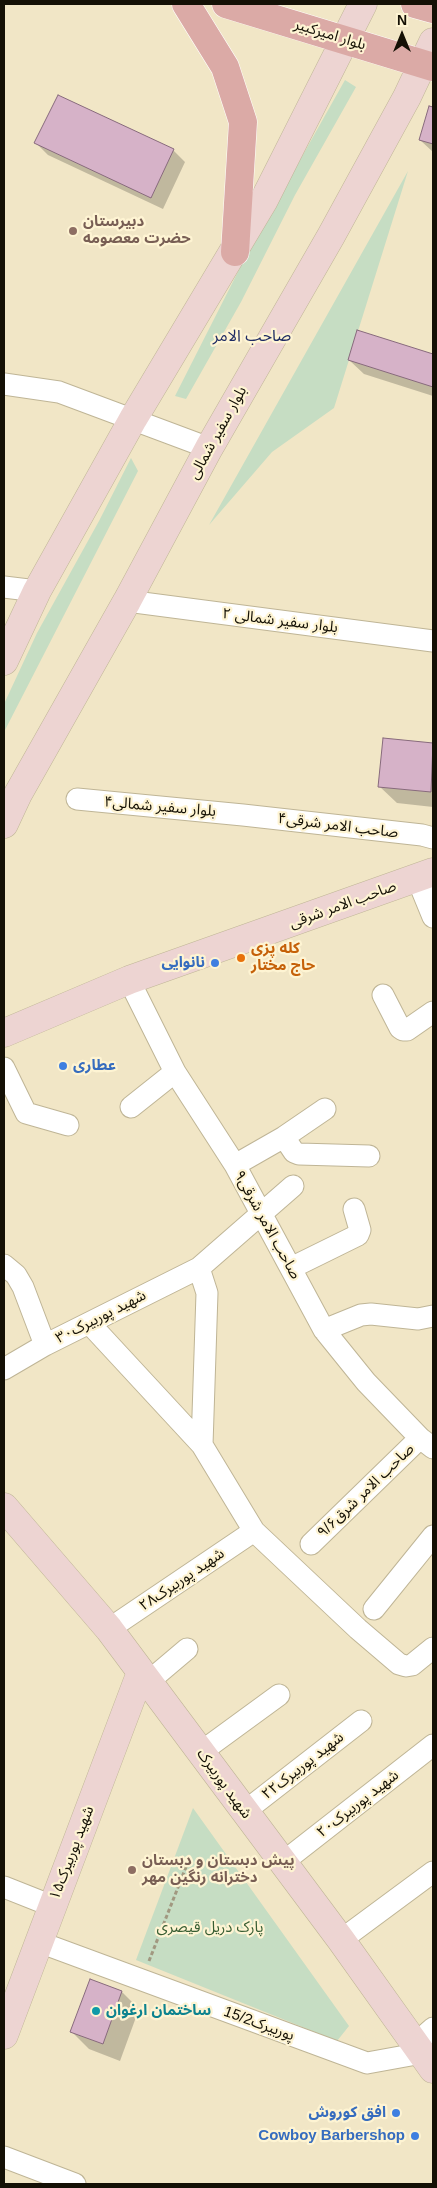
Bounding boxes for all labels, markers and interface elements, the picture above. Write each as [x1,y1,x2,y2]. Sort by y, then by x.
north arrow [377,10,427,60]
text: N [397,12,407,28]
street label: بلوار امیرکبیر [292,16,368,54]
place label: دبیرستان حضرت معصومه [83,213,191,248]
marker: دبیرستان حضرت معصومه [67,225,79,237]
district label: صاحب الامر [213,327,291,347]
street label: بلوار سفیر شمالی [185,383,251,483]
street label: بلوار سفیر شمالی ۲ [221,605,339,637]
street label: بلوار سفیر شمالی۴ [103,793,217,821]
street label: صاحب الامر شرقی۴ [277,810,399,842]
street label: صاحب الامر شرقی [287,877,399,933]
place label: کله پزی حاج مختار [251,940,315,975]
marker: کله پزی حاج مختار [235,952,247,964]
place label: نانوایی [161,954,205,972]
marker: نانوایی [209,957,221,969]
place label: عطاری [73,1057,116,1075]
marker: عطاری [57,1060,69,1072]
street label: صاحب الامر شرقی۹ [230,1168,304,1282]
street label: شهید پوربیرک۳۰ [53,1287,149,1347]
street label: صاحب الامر شرق۹/۶ [314,1440,418,1542]
street label: شهید پوربیرک۲۸ [136,1545,228,1615]
street label: شهید پوربیرک۲۲ [258,1728,348,1804]
street label: شهید پوربیرک [193,1746,255,1822]
street label: شهید پوربیرک۲۰ [313,1766,403,1842]
street label: شهید پوربیرک۱۵ [46,1804,98,1902]
place label: پیش دبستان و دبستان دخترانه رنگین مهر [142,1852,295,1887]
marker: پیش دبستان و دبستان دخترانه رنگین مهر [126,1864,138,1876]
park label: پارک دریل قیصری [157,1919,263,1937]
place label: ساختمان ارغوان [106,2002,211,2020]
street label: پوربیرک15/2 [221,2003,297,2045]
marker: ساختمان ارغوان [90,2005,102,2017]
place label: افق کوروش [309,2104,386,2122]
marker: افق کوروش [390,2107,402,2119]
place label: Cowboy Barbershop [258,2127,405,2145]
marker: Cowboy Barbershop [409,2130,421,2142]

